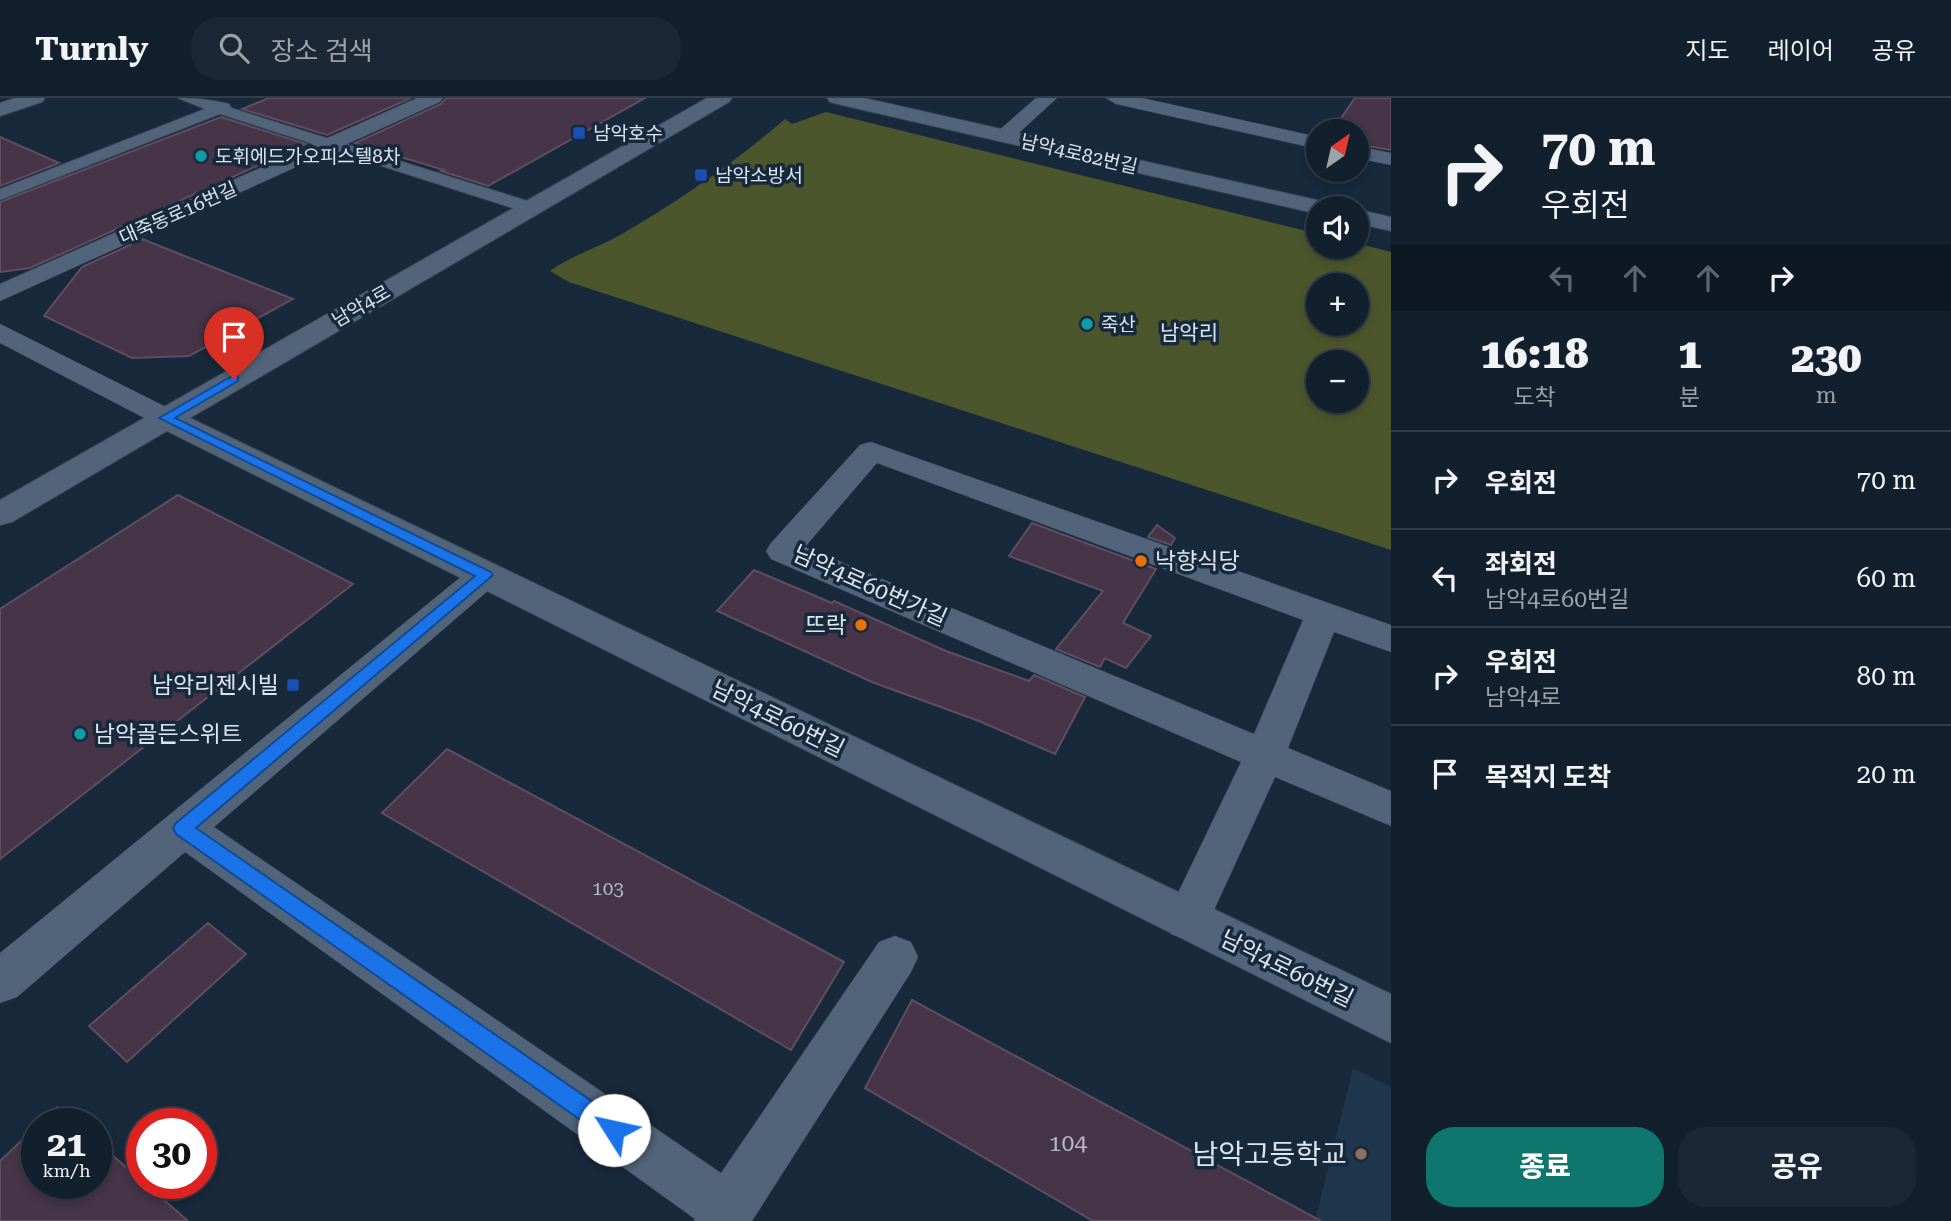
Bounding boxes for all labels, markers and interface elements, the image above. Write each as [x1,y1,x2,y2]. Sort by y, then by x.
search box [191,17,681,80]
text: Turnly [35,29,149,68]
icon: search [215,29,253,67]
text: 장소 검색 [271,36,373,66]
text: 지도 [1685,37,1730,65]
text: 레이어 [1768,37,1834,65]
text: 공유 [1872,37,1916,65]
north arrow [1306,119,1368,182]
map controls [1306,119,1369,413]
text: 70 m [1541,120,1656,177]
place label: 남악호수 [593,122,663,145]
marker: 남악호수 [571,125,587,141]
icon: right [1426,126,1517,217]
street label: 남악4로82번길 [1018,129,1140,179]
place label: 도휘에드가오피스텔8차 [215,145,400,168]
marker: 도휘에드가오피스텔8차 [193,148,209,164]
place label: 남악소방서 [715,164,802,187]
marker: 남악소방서 [693,167,709,183]
street label: 대죽동로16번길 [116,177,240,249]
text: 우회전 [1541,186,1629,224]
button: sound [1306,196,1369,259]
icon: left [1543,259,1581,297]
icon: ahead [1616,259,1654,297]
icon: ahead [1689,259,1727,297]
icon: right [1762,259,1800,297]
button: + [1306,273,1369,336]
street label: 남악4로 [328,280,394,332]
pin [204,307,264,379]
place label: 죽산 [1101,313,1136,336]
marker: 죽산 [1079,316,1095,332]
icon: arrive [215,318,253,356]
district label: 남악리 [1160,321,1218,345]
text: 16:18 [1480,329,1589,378]
text: 1 [1678,329,1702,378]
text: 230 [1791,333,1862,382]
button: − [1306,350,1369,413]
text: m [1816,382,1837,409]
text: 도착 [1513,384,1556,411]
text: 분 [1679,384,1700,411]
icon: right [1426,461,1464,499]
text: 70 m [1857,465,1916,495]
text: 우회전 [1485,468,1557,498]
street label: 남악4로60번가길 [789,540,951,632]
place label: 낙향식당 [1155,548,1240,575]
text: 좌회전 [1485,549,1557,579]
marker: 낙향식당 [1133,553,1149,569]
icon: left [1426,559,1464,597]
text: 60 m [1857,563,1916,593]
text: 남악4로60번길 [1485,586,1629,613]
place label: 뜨락 [805,612,847,639]
marker: 뜨락 [853,617,869,633]
text: 우회전 [1485,647,1557,677]
icon: right [1426,657,1464,695]
text: 80 m [1857,661,1916,691]
place label: 남악리젠시빌 [152,672,279,699]
street label: 남악4로60번길 [707,675,849,763]
marker: 남악리젠시빌 [285,677,301,693]
text: 남악4로 [1485,684,1561,711]
place label: 남악골든스위트 [94,721,242,748]
marker: 남악골든스위트 [72,726,88,742]
icon: arrive [1426,755,1464,793]
text: 20 m [1857,759,1916,789]
text: 목적지 도착 [1485,762,1611,792]
house number: 103 [592,877,624,900]
street label: 남악4로60번길 [1216,925,1358,1013]
position arrow [577,1093,651,1167]
speed limit sign: 30 [126,1108,217,1199]
text: 21 [47,1124,86,1165]
button: 종료 [1426,1127,1664,1207]
button: 공유 [1678,1127,1916,1207]
house number: 104 [1049,1130,1087,1157]
place label: 남악고등학교 [1192,1138,1347,1171]
marker: 남악고등학교 [1353,1146,1369,1162]
text: km/h [42,1160,91,1181]

